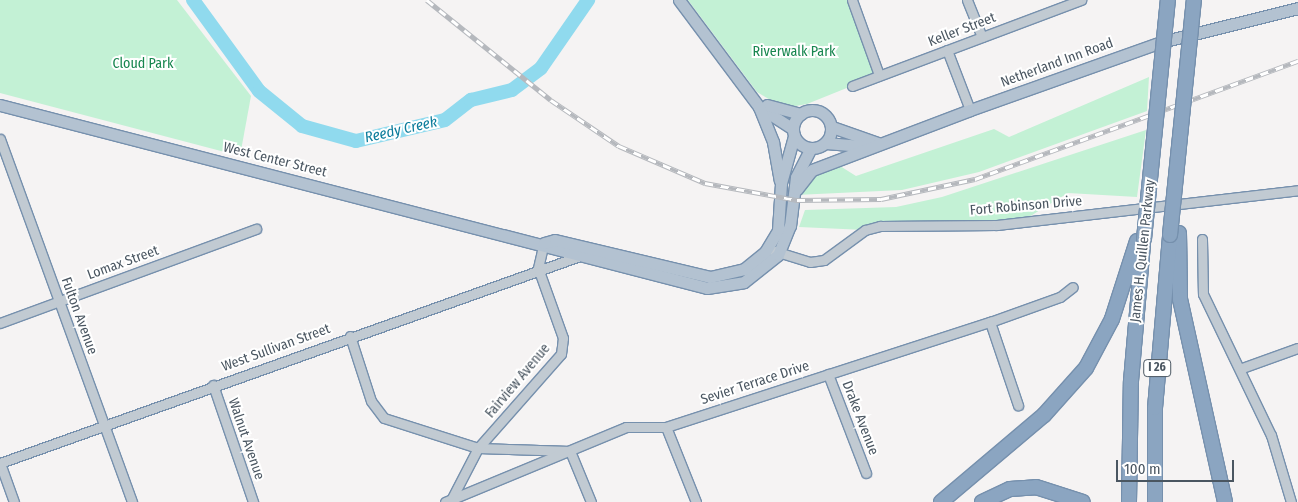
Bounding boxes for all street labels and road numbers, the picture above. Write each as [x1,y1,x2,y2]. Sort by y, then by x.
street label: Keller Street [926,9,998,51]
street label: Netherland Inn Road [998,35,1116,91]
street label: West Center Street [221,139,329,181]
street label: James H. Quillen Parkway [1127,179,1159,323]
street label: Fort Robinson Drive [969,193,1083,219]
street label: Lomax Street [85,242,161,284]
street label: Fulton Avenue [57,275,101,357]
street label: West Sullivan Street [219,321,333,375]
street label: Fairview Avenue [482,340,554,422]
street label: Sevier Terrace Drive [699,358,811,408]
road number: I 26 [1142,358,1172,378]
street label: Drake Avenue [838,379,882,457]
street label: Walnut Avenue [224,396,268,482]

